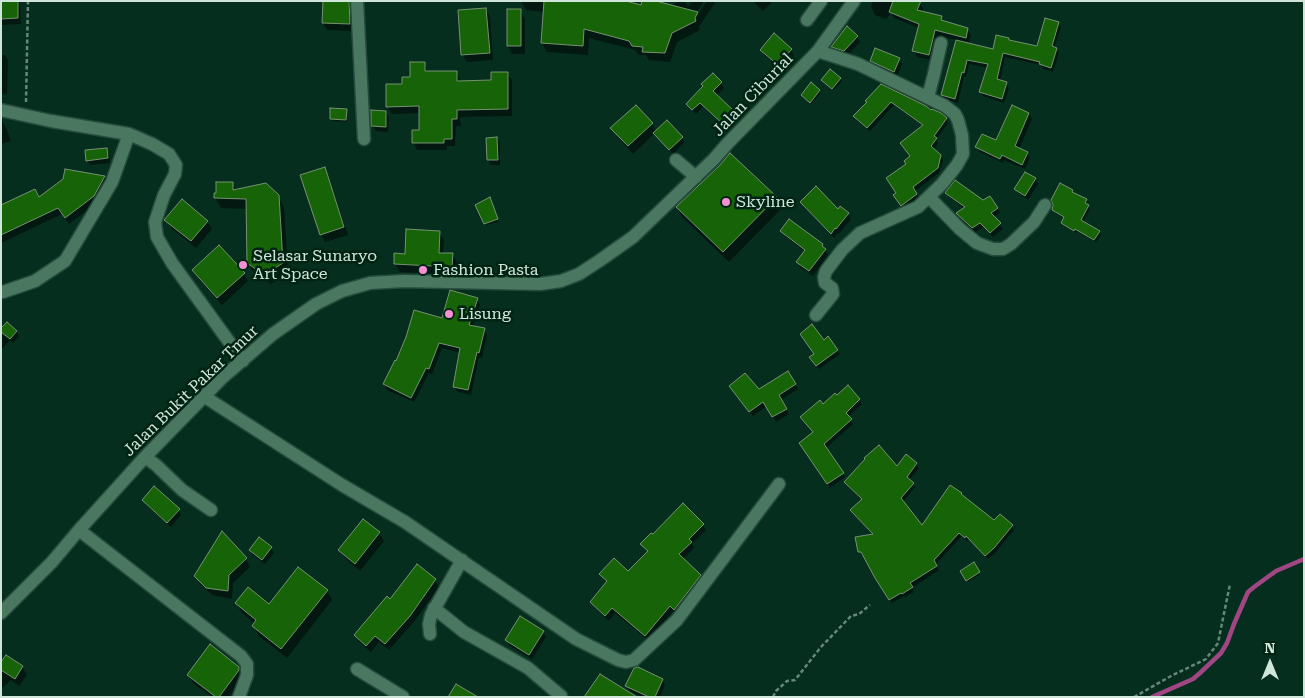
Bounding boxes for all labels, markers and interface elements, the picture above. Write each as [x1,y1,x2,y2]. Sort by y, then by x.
street label: Jalan Ciburial [709,50,797,140]
place label: Skyline [736,192,795,212]
marker: Skyline [720,196,732,208]
place label: Selasar Sunaryo Art Space [253,246,377,284]
marker: Selasar Sunaryo Art Space [237,259,249,271]
place label: Fashion Pasta [433,260,538,280]
marker: Fashion Pasta [417,264,429,276]
place label: Lisung [459,304,511,324]
marker: Lisung [443,308,455,320]
street label: Jalan Bukit Pakar Tmur [120,322,262,460]
north arrow [1245,638,1295,688]
text: N [1265,640,1275,656]

